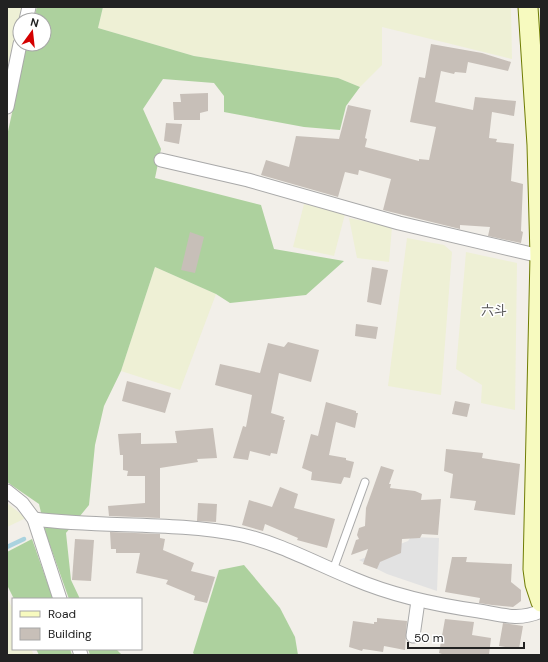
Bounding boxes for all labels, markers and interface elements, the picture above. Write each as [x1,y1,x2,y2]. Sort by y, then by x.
north arrow [12,12,52,52]
text: N [29,15,40,30]
district label: 六斗 [481,302,507,319]
legend [12,598,142,650]
text: Road [48,606,76,622]
scale bar [408,624,524,650]
text: Building [48,626,92,642]
text: 50 m [414,630,443,646]

